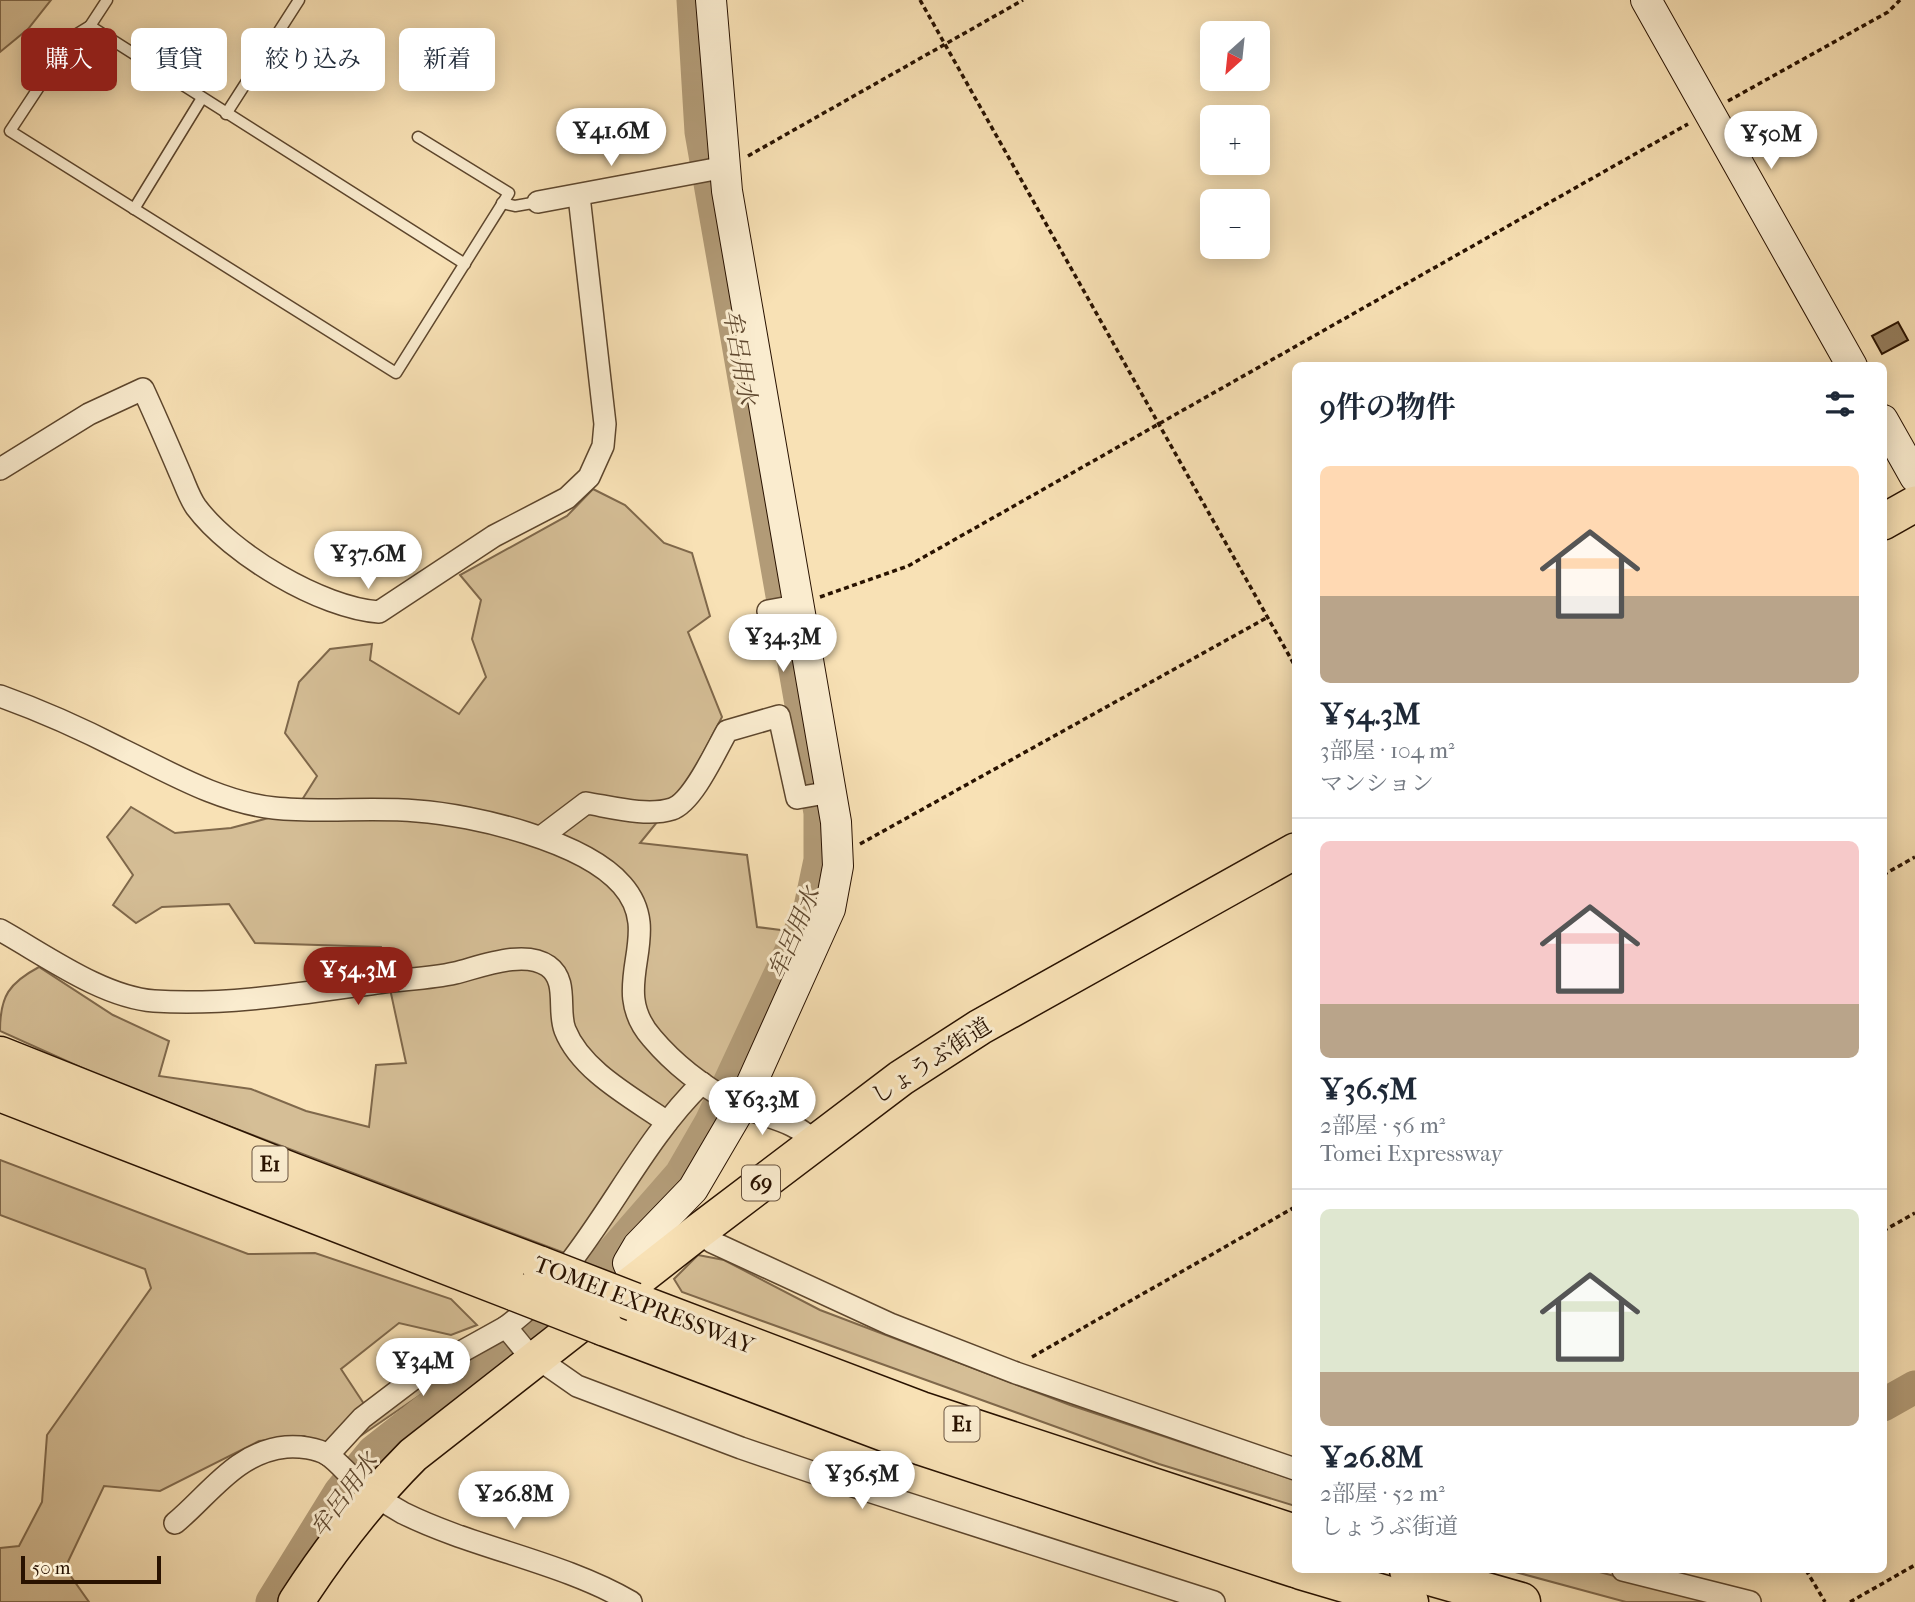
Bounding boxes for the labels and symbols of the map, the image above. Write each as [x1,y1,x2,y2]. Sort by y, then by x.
north arrow [1200,21,1270,91]
pin: ¥41.6M [554,108,668,168]
pin: ¥50M [1730,111,1812,171]
water label: 牟呂用水 [718,307,762,409]
pin: ¥37.6M [311,532,425,591]
pin: ¥34.3M [726,614,840,674]
water label: 牟呂用水 [762,882,826,983]
pin: ¥54.3M [301,948,415,1007]
street label: しょうぶ街道 [866,1012,996,1110]
pin: ¥63.3M [705,1078,819,1137]
road number: E1 [252,1146,288,1182]
road number: 69 [742,1166,780,1200]
street label: TOMEI EXPRESSWAY [530,1251,759,1360]
pin: ¥34M [382,1338,464,1398]
road number: E1 [944,1406,979,1442]
water label: 牟呂用水 [304,1446,385,1542]
pin: ¥36.5M [805,1452,919,1511]
pin: ¥26.8M [457,1472,571,1531]
scale bar [21,1553,161,1585]

